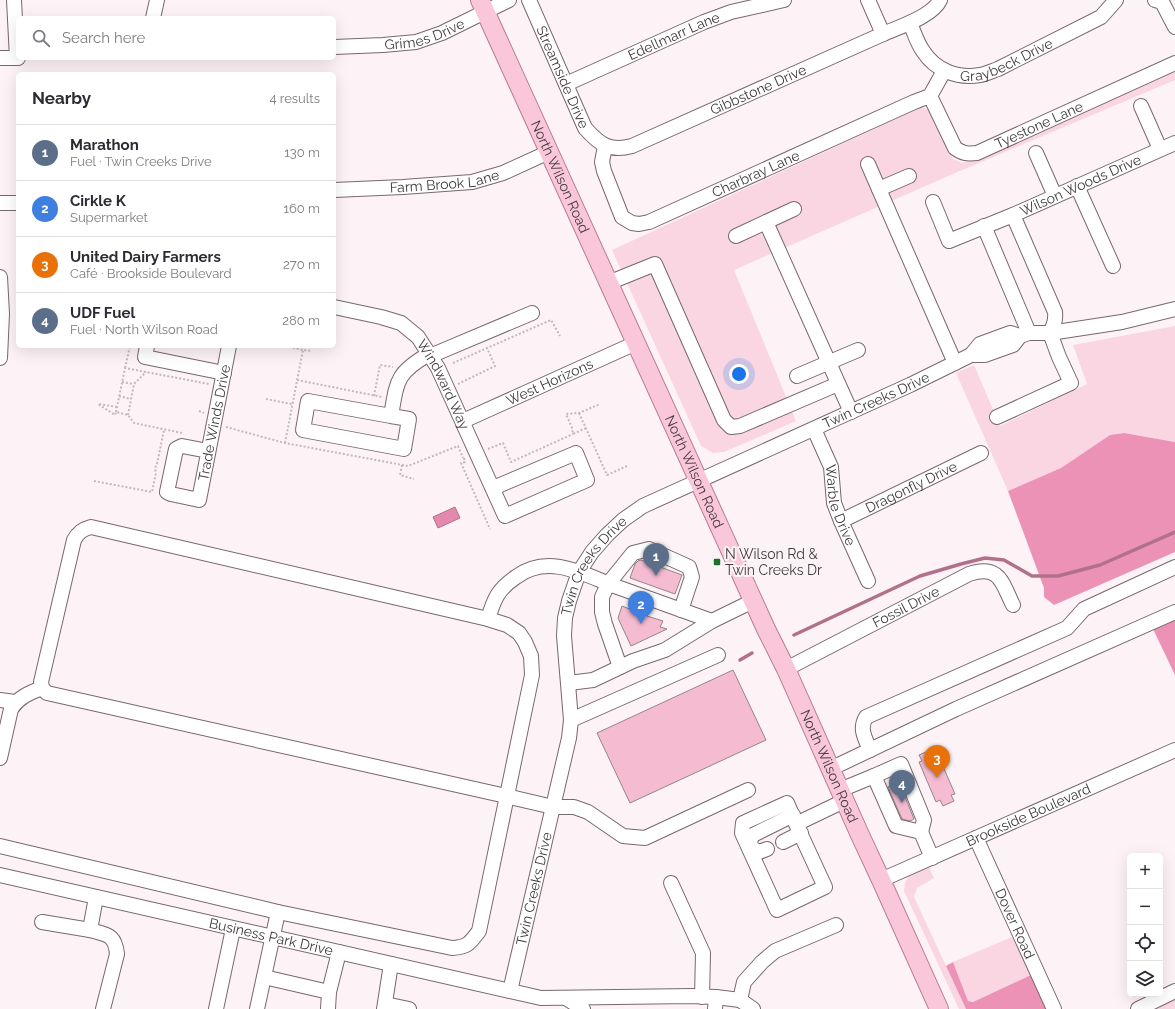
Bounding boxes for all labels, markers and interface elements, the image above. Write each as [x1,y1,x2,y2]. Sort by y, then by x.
street label: Edellmarr Lane [625,9,722,63]
street label: Grimes Drive [384,15,467,53]
search box [16,16,336,60]
street label: Streamside Drive [533,23,592,131]
icon: search [30,27,52,49]
text: Search here [62,29,145,47]
street label: Graybeck Drive [959,35,1055,84]
street label: Gibbstone Drive [708,61,809,118]
text: Nearby [32,88,91,108]
text: 4 results [269,91,320,106]
street label: Tyestone Lane [992,98,1085,152]
street label: North Wilson Road [528,118,593,235]
text: Marathon [70,136,139,154]
text: 1 [42,145,48,160]
text: 130 m [284,145,320,160]
street label: Charbray Lane [709,147,802,200]
street label: Wilson Woods Drive [1017,151,1143,219]
text: Fuel · Twin Creeks Drive [70,154,212,169]
street label: Farm Brook Lane [389,167,501,196]
text: Cirkle K [70,192,126,210]
text: 2 [41,201,49,216]
text: 160 m [283,201,320,216]
text: Supermarket [70,210,148,225]
text: United Dairy Farmers [70,248,221,266]
text: 3 [41,257,49,272]
text: 270 m [283,257,320,272]
text: Café · Brookside Boulevard [70,266,232,281]
text: UDF Fuel [70,304,135,322]
text: 4 [41,313,49,328]
text: 280 m [282,313,320,328]
text: Fuel · North Wilson Road [70,322,218,337]
street label: Windward Way [414,337,473,432]
street label: West Horizons [504,355,596,408]
street label: Trade Winds Drive [195,363,233,482]
your location [729,364,749,384]
street label: Twin Creeks Drive [820,369,932,432]
street label: North Wilson Road [662,413,727,530]
street label: Dragonfly Drive [863,458,960,516]
street label: Warble Drive [823,464,859,548]
street label: Twin Creeks Drive [558,513,630,617]
pin: 1 [643,543,669,576]
place label: N Wilson Rd & Twin Creeks Dr [725,546,822,578]
marker: N Wilson Rd & Twin Creeks Dr [712,557,722,567]
street label: Fossil Drive [870,583,942,631]
pin: 2 [628,591,654,624]
street label: North Wilson Road [797,707,861,825]
pin: 3 [924,745,950,778]
pin: 4 [889,770,915,803]
street label: Brookside Boulevard [963,780,1093,849]
street label: Twin Creeks Drive [513,831,555,947]
map controls [1127,853,1163,997]
button: + [1127,853,1163,889]
street label: Dover Road [992,886,1038,961]
button: − [1127,889,1163,925]
street label: Business Park Drive [208,915,335,958]
button: locate [1127,925,1163,961]
button: layers [1127,961,1163,997]

